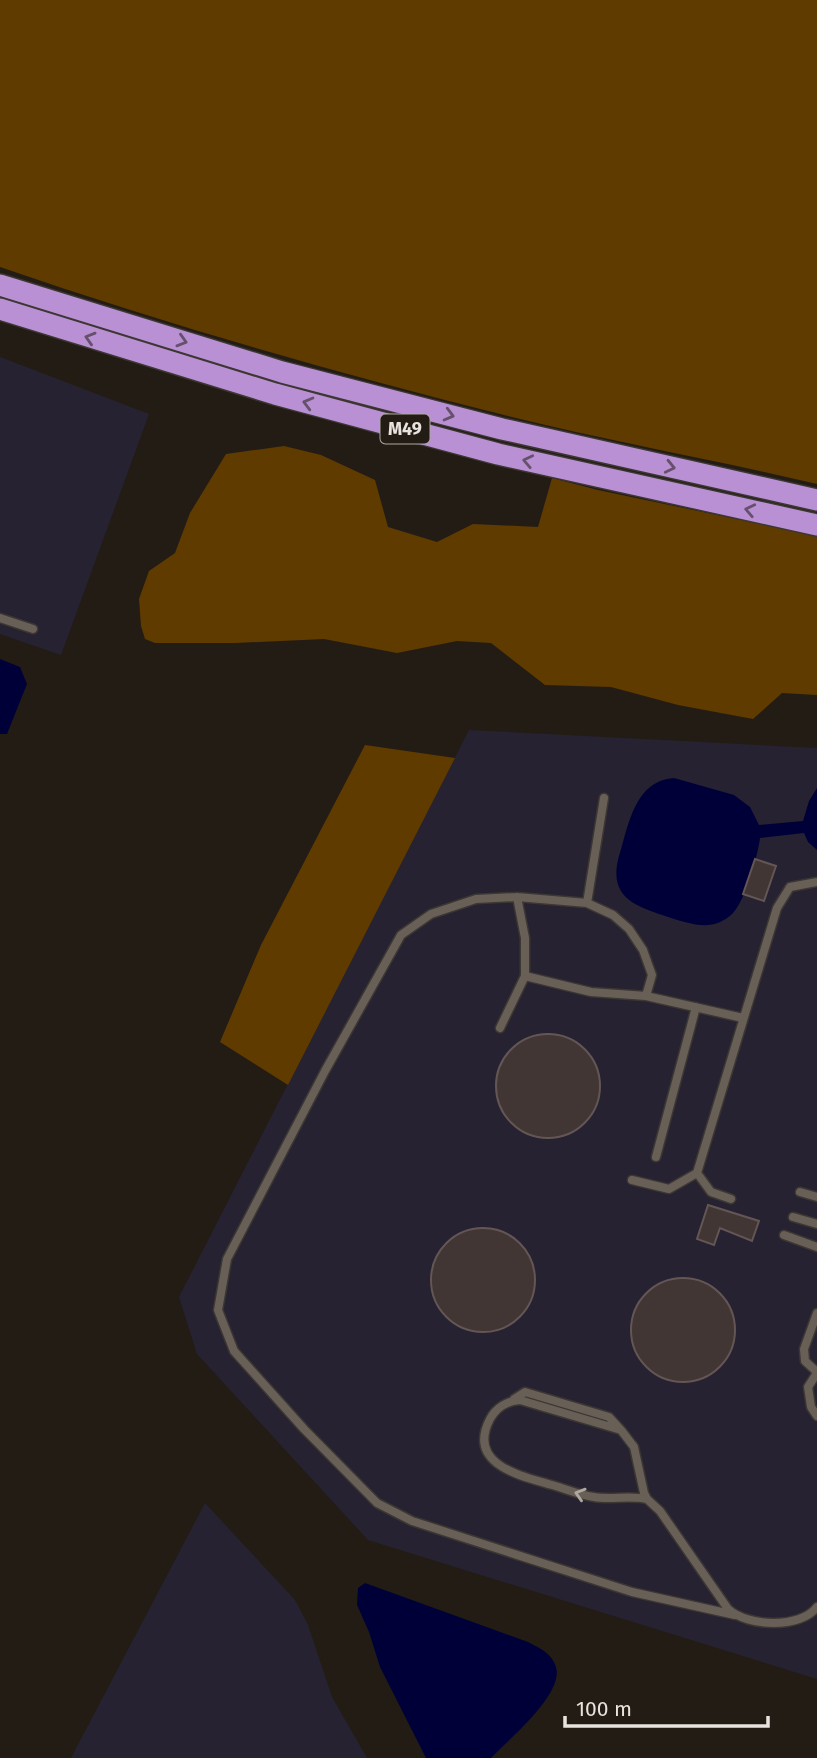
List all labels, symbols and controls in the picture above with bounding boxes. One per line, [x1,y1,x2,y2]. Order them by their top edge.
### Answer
one-way arrow [84,332,96,347]
one-way arrow [176,333,188,348]
one-way arrow [302,397,314,411]
one-way arrow [442,407,454,421]
road number: M49 [380,414,430,444]
one-way arrow [522,455,534,469]
one-way arrow [664,458,676,473]
one-way arrow [744,504,756,518]
one-way arrow [574,1487,586,1502]
scale bar [565,1684,768,1728]
text: 100 m [576,1696,632,1722]

